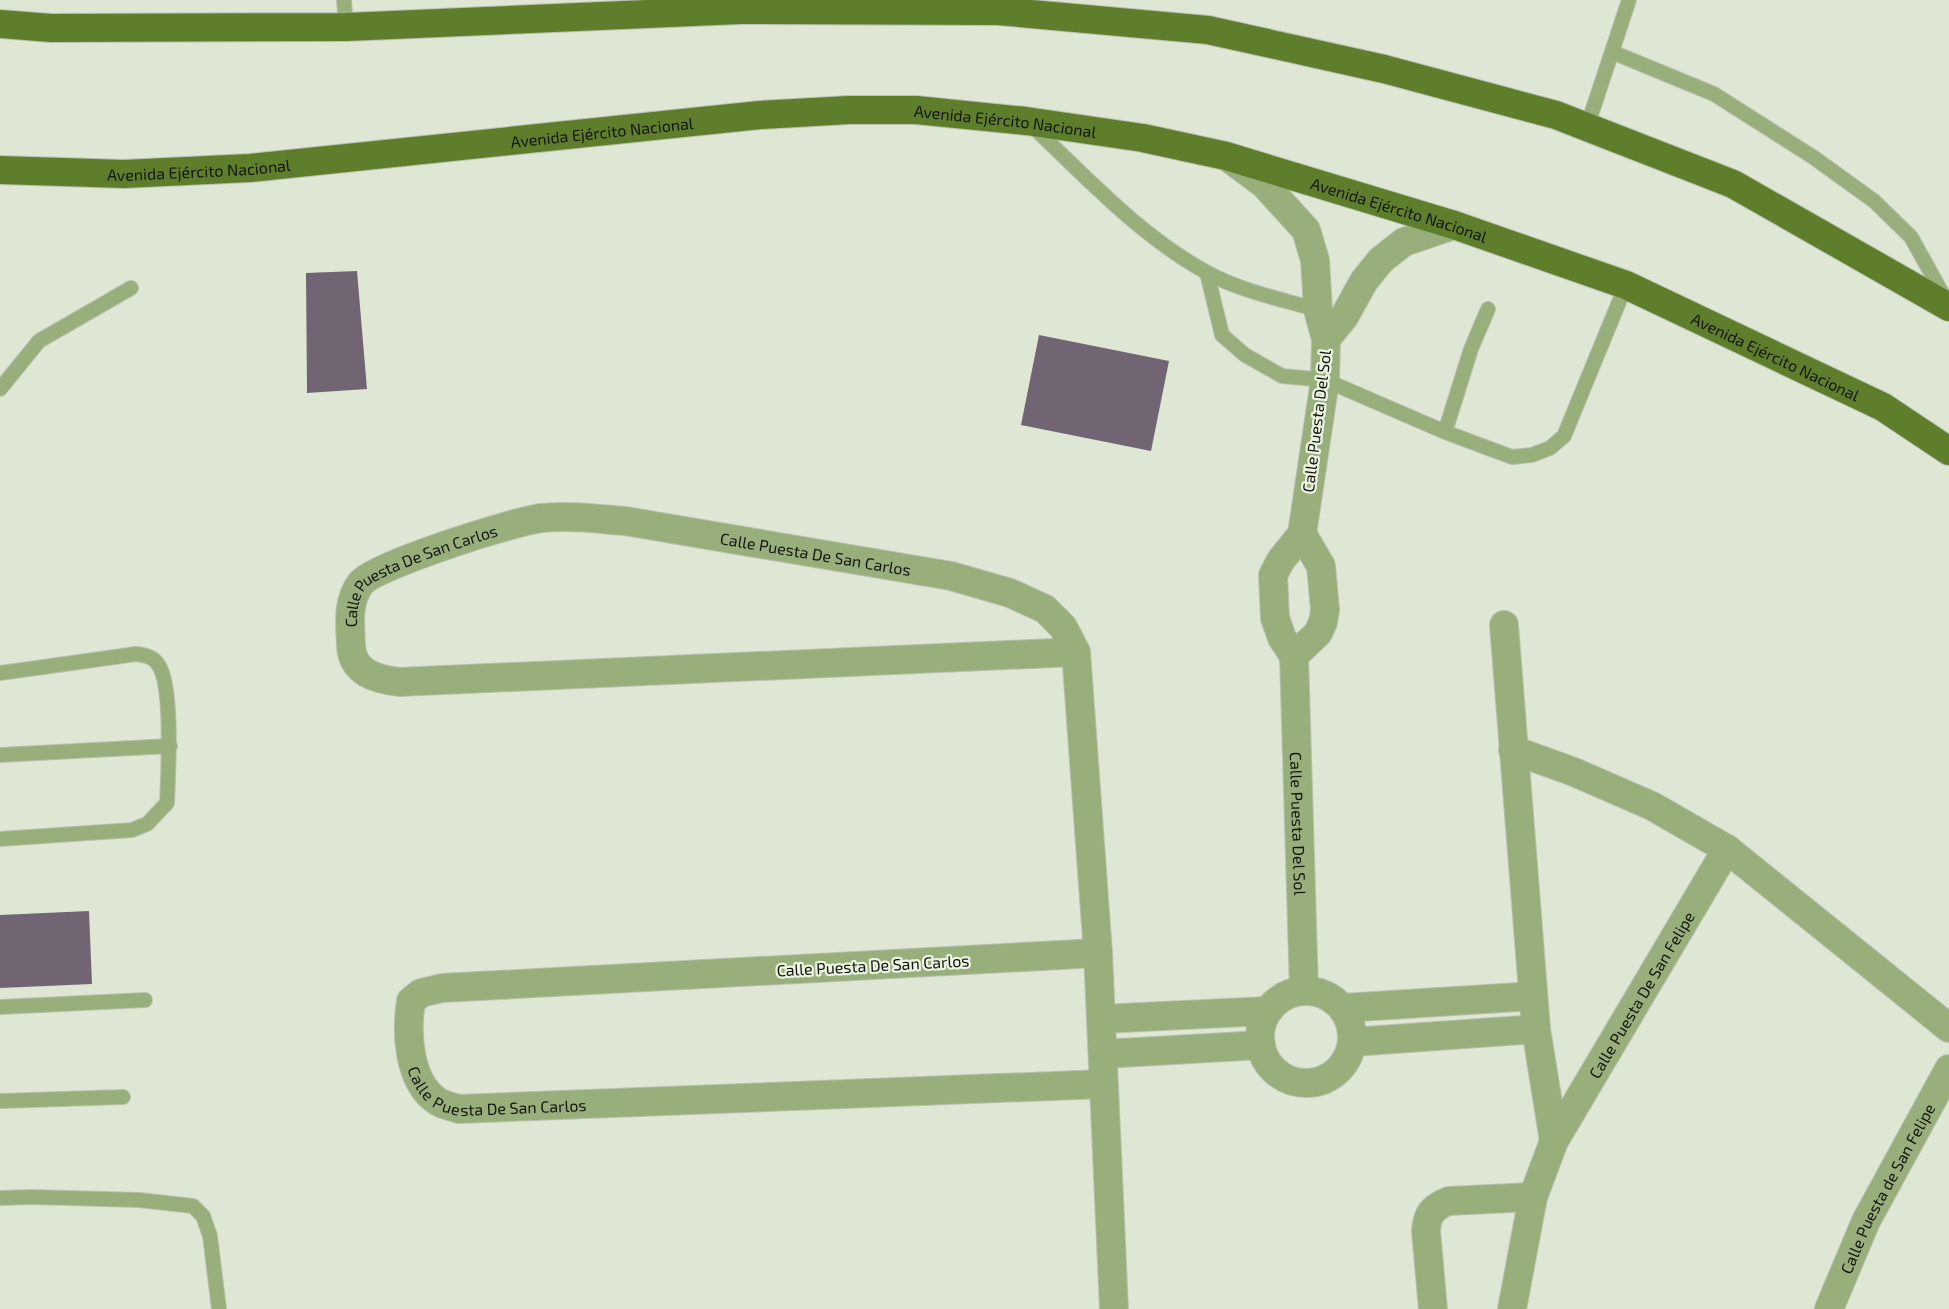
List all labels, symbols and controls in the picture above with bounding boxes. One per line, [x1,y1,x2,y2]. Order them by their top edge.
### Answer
street label: Avenida Ejército Nacional [913,100,1098,141]
street label: Avenida Ejército Nacional [510,112,694,150]
street label: Avenida Ejército Nacional [107,154,292,184]
street label: Avenida Ejército Nacional [1309,173,1490,246]
street label: Avenida Ejército Nacional [1689,308,1863,404]
street label: Calle Puesta Del Sol [1298,349,1334,493]
street label: Calle Puesta De San Carlos [340,520,499,627]
street label: Calle Puesta De San Carlos [719,528,912,579]
street label: Calle Puesta Del Sol [1287,752,1311,896]
street label: Calle Puesta De San Felipe [1584,908,1697,1081]
street label: Calle Puesta De San Carlos [776,950,970,980]
street label: Calle Puesta De San Carlos [405,1063,587,1118]
street label: Calle Puesta de San Felipe [1836,1100,1938,1276]

